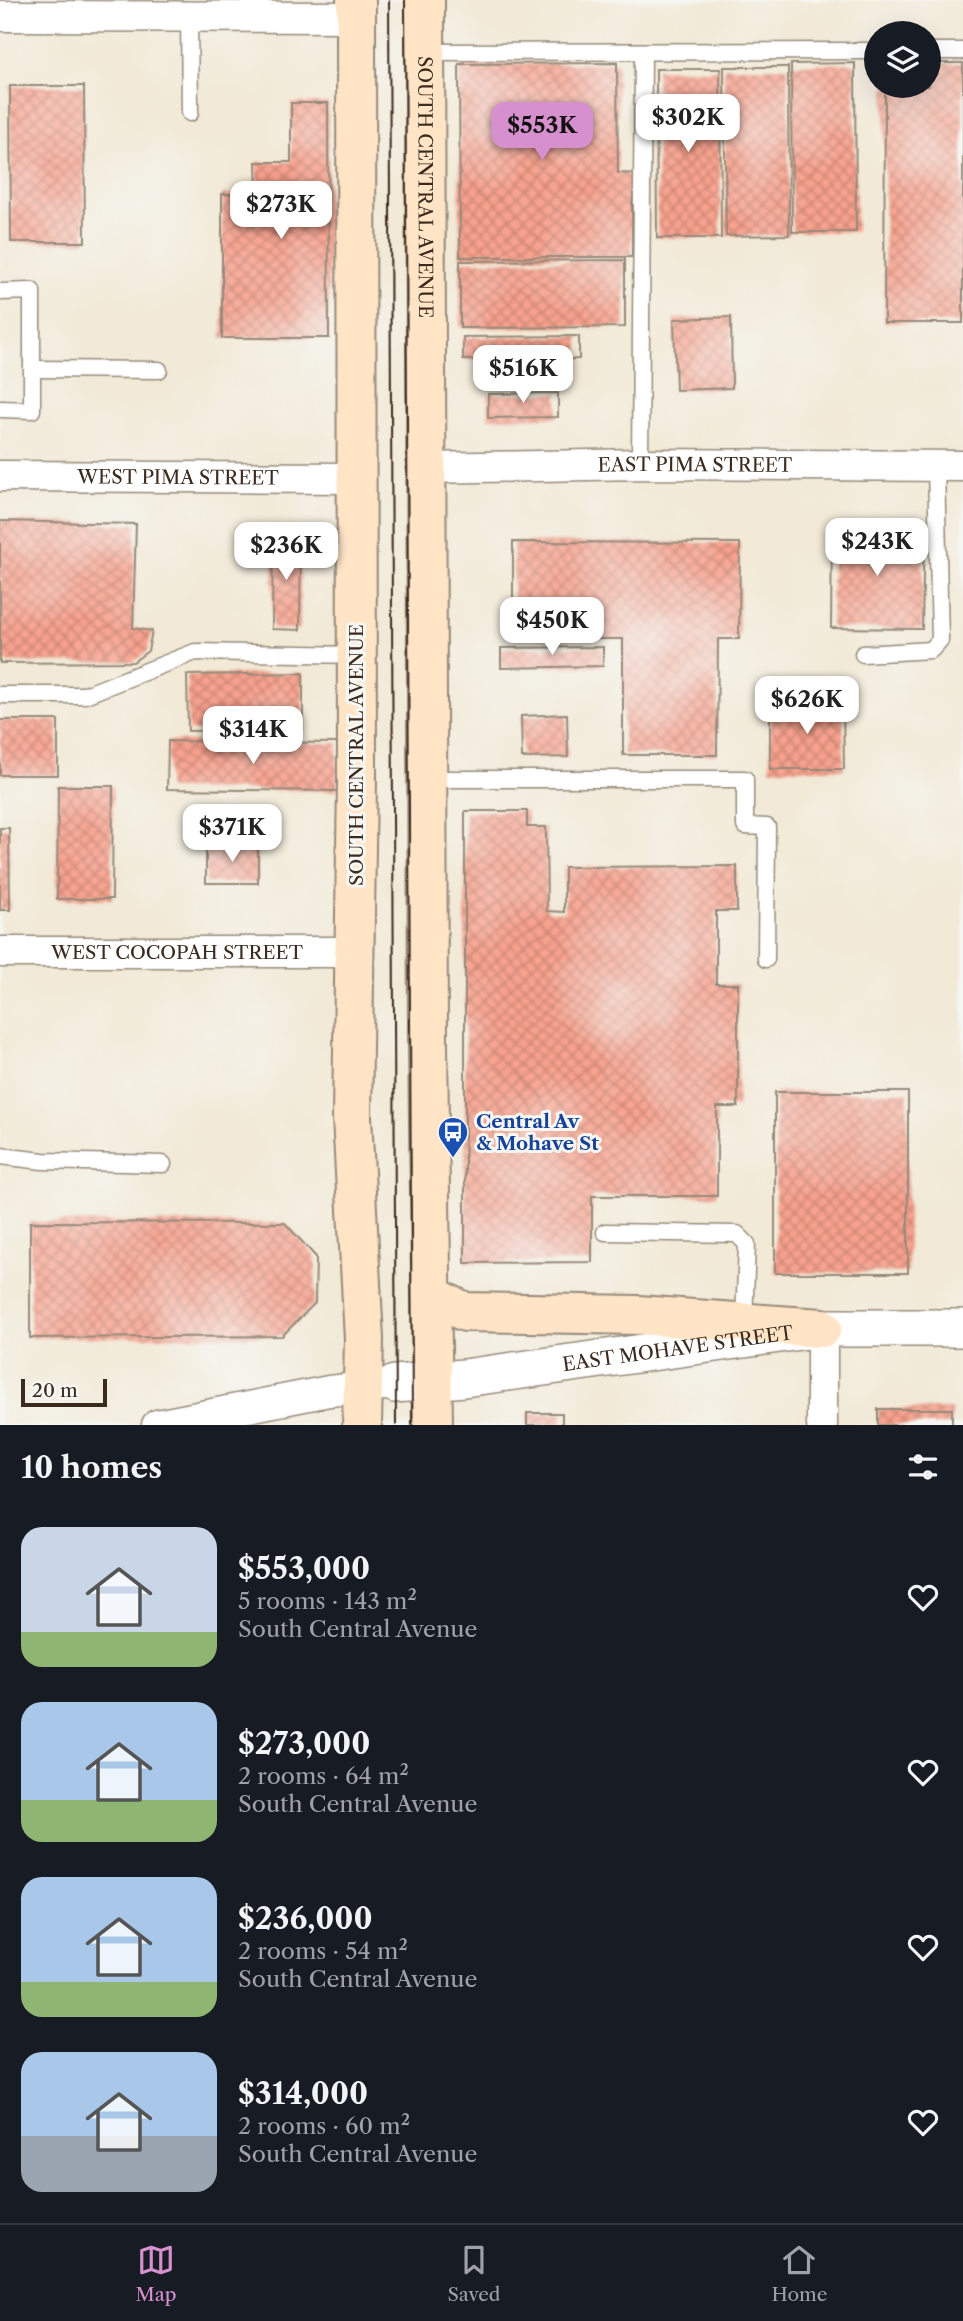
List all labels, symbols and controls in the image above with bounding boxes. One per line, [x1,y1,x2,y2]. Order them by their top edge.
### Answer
map controls [864,21,941,98]
button: layers [864,21,941,98]
street label: SOUTH CENTRAL AVENUE [413,56,437,318]
pin: $302K [639,94,737,154]
pin: $553K [493,102,591,162]
text: $302K [652,103,724,131]
text: $553K [507,111,577,139]
pin: $273K [232,182,330,241]
text: $273K [246,190,316,218]
pin: $516K [474,346,572,405]
text: $516K [489,354,557,382]
street label: EAST PIMA STREET [597,453,793,477]
street label: WEST PIMA STREET [76,465,279,490]
pin: $243K [828,518,926,578]
pin: $236K [237,522,335,582]
text: $243K [841,527,913,555]
text: $236K [250,531,322,559]
pin: $450K [503,598,601,657]
text: $450K [516,606,588,634]
street label: SOUTH CENTRAL AVENUE [345,624,368,886]
pin: $626K [758,676,856,736]
text: $626K [771,685,843,713]
pin: $314K [204,706,302,766]
text: $314K [219,715,287,743]
pin: $371K [183,804,281,864]
text: $371K [199,813,265,841]
street label: WEST COCOPAH STREET [50,941,304,964]
place label: Central Av & Mohave St [476,1110,599,1155]
bus stop icon: Central Av & Mohave St [436,1115,470,1159]
street label: EAST MOHAVE STREET [561,1321,795,1376]
scale bar [21,1376,107,1408]
text: 20 m [32,1379,78,1402]
icon: filters [904,1448,942,1486]
text: 10 homes [21,1449,162,1486]
text: $553,000 [238,1550,370,1587]
icon: home [77,1555,161,1639]
icon: heart [904,1578,942,1616]
text: 5 rooms · 143 m² [238,1587,417,1615]
text: South Central Avenue [238,1615,477,1643]
text: $273,000 [238,1725,370,1762]
icon: home [77,1730,161,1814]
icon: heart [904,1753,942,1791]
text: 2 rooms · 64 m² [238,1762,409,1790]
text: South Central Avenue [238,1790,477,1818]
text: $236,000 [238,1900,373,1937]
icon: home [77,1905,161,1989]
icon: heart [904,1928,942,1966]
text: 2 rooms · 54 m² [238,1937,408,1965]
text: South Central Avenue [238,1965,477,1993]
text: $314,000 [238,2075,368,2112]
icon: home [77,2080,161,2164]
icon: heart [904,2103,942,2141]
text: 2 rooms · 60 m² [238,2112,410,2140]
text: South Central Avenue [238,2140,477,2168]
tab: Map [136,2241,176,2306]
tab: Saved [448,2241,500,2306]
tab: Home [772,2241,827,2306]

